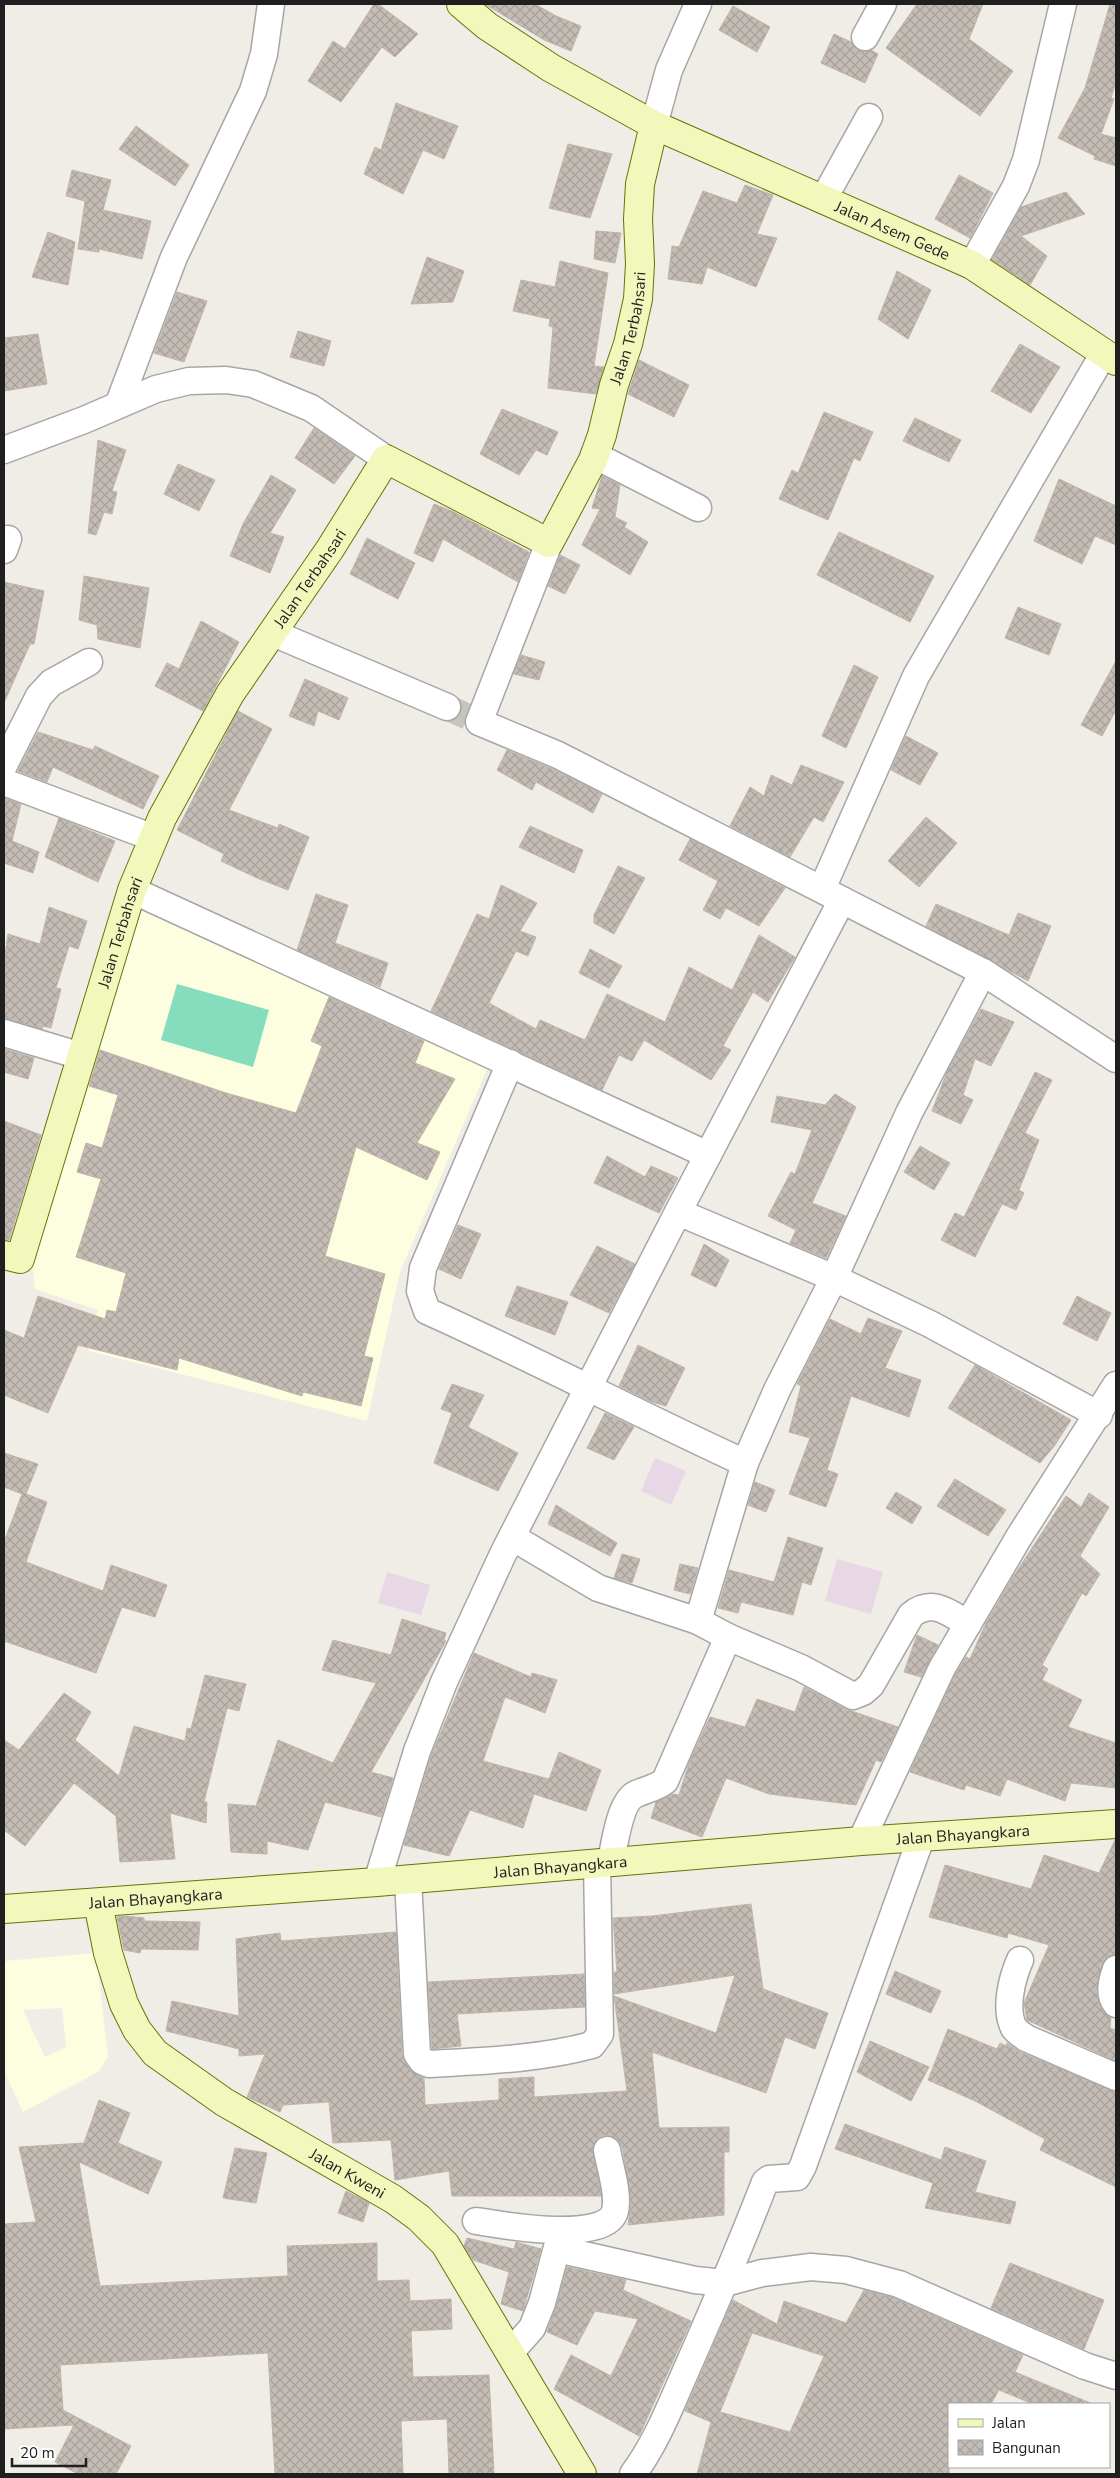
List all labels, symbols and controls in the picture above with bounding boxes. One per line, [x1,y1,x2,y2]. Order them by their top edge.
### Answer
street label: Jalan Asem Gede [830,196,953,266]
street label: Jalan Terbahsari [605,271,652,389]
street label: Jalan Terbahsari [268,525,352,633]
street label: Jalan Terbahsari [93,874,148,992]
street label: Jalan Bhayangkara [895,1820,1031,1851]
street label: Jalan Bhayangkara [492,1851,628,1884]
street label: Jalan Bhayangkara [87,1883,223,1915]
street label: Jalan Kweni [304,2143,389,2204]
legend [948,2403,1110,2468]
text: Jalan [991,2413,1026,2433]
scale bar [12,2436,86,2468]
text: Bangunan [992,2438,1061,2458]
text: 20 m [20,2443,55,2463]

